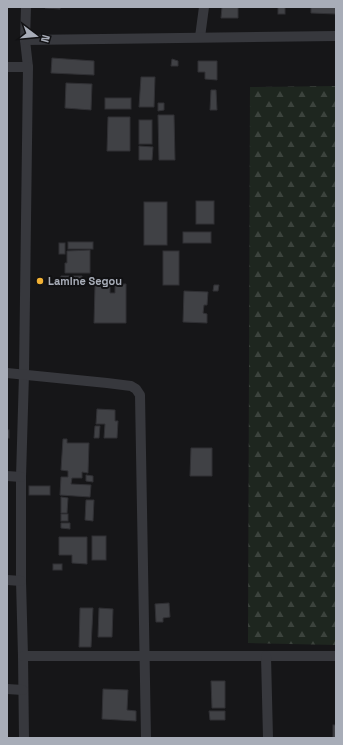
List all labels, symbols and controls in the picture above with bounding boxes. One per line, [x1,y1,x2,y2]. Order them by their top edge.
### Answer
north arrow [16,16,56,56]
text: N [38,33,53,44]
place label: Lamine Segou [48,274,122,288]
marker: Lamine Segou [35,276,45,286]

